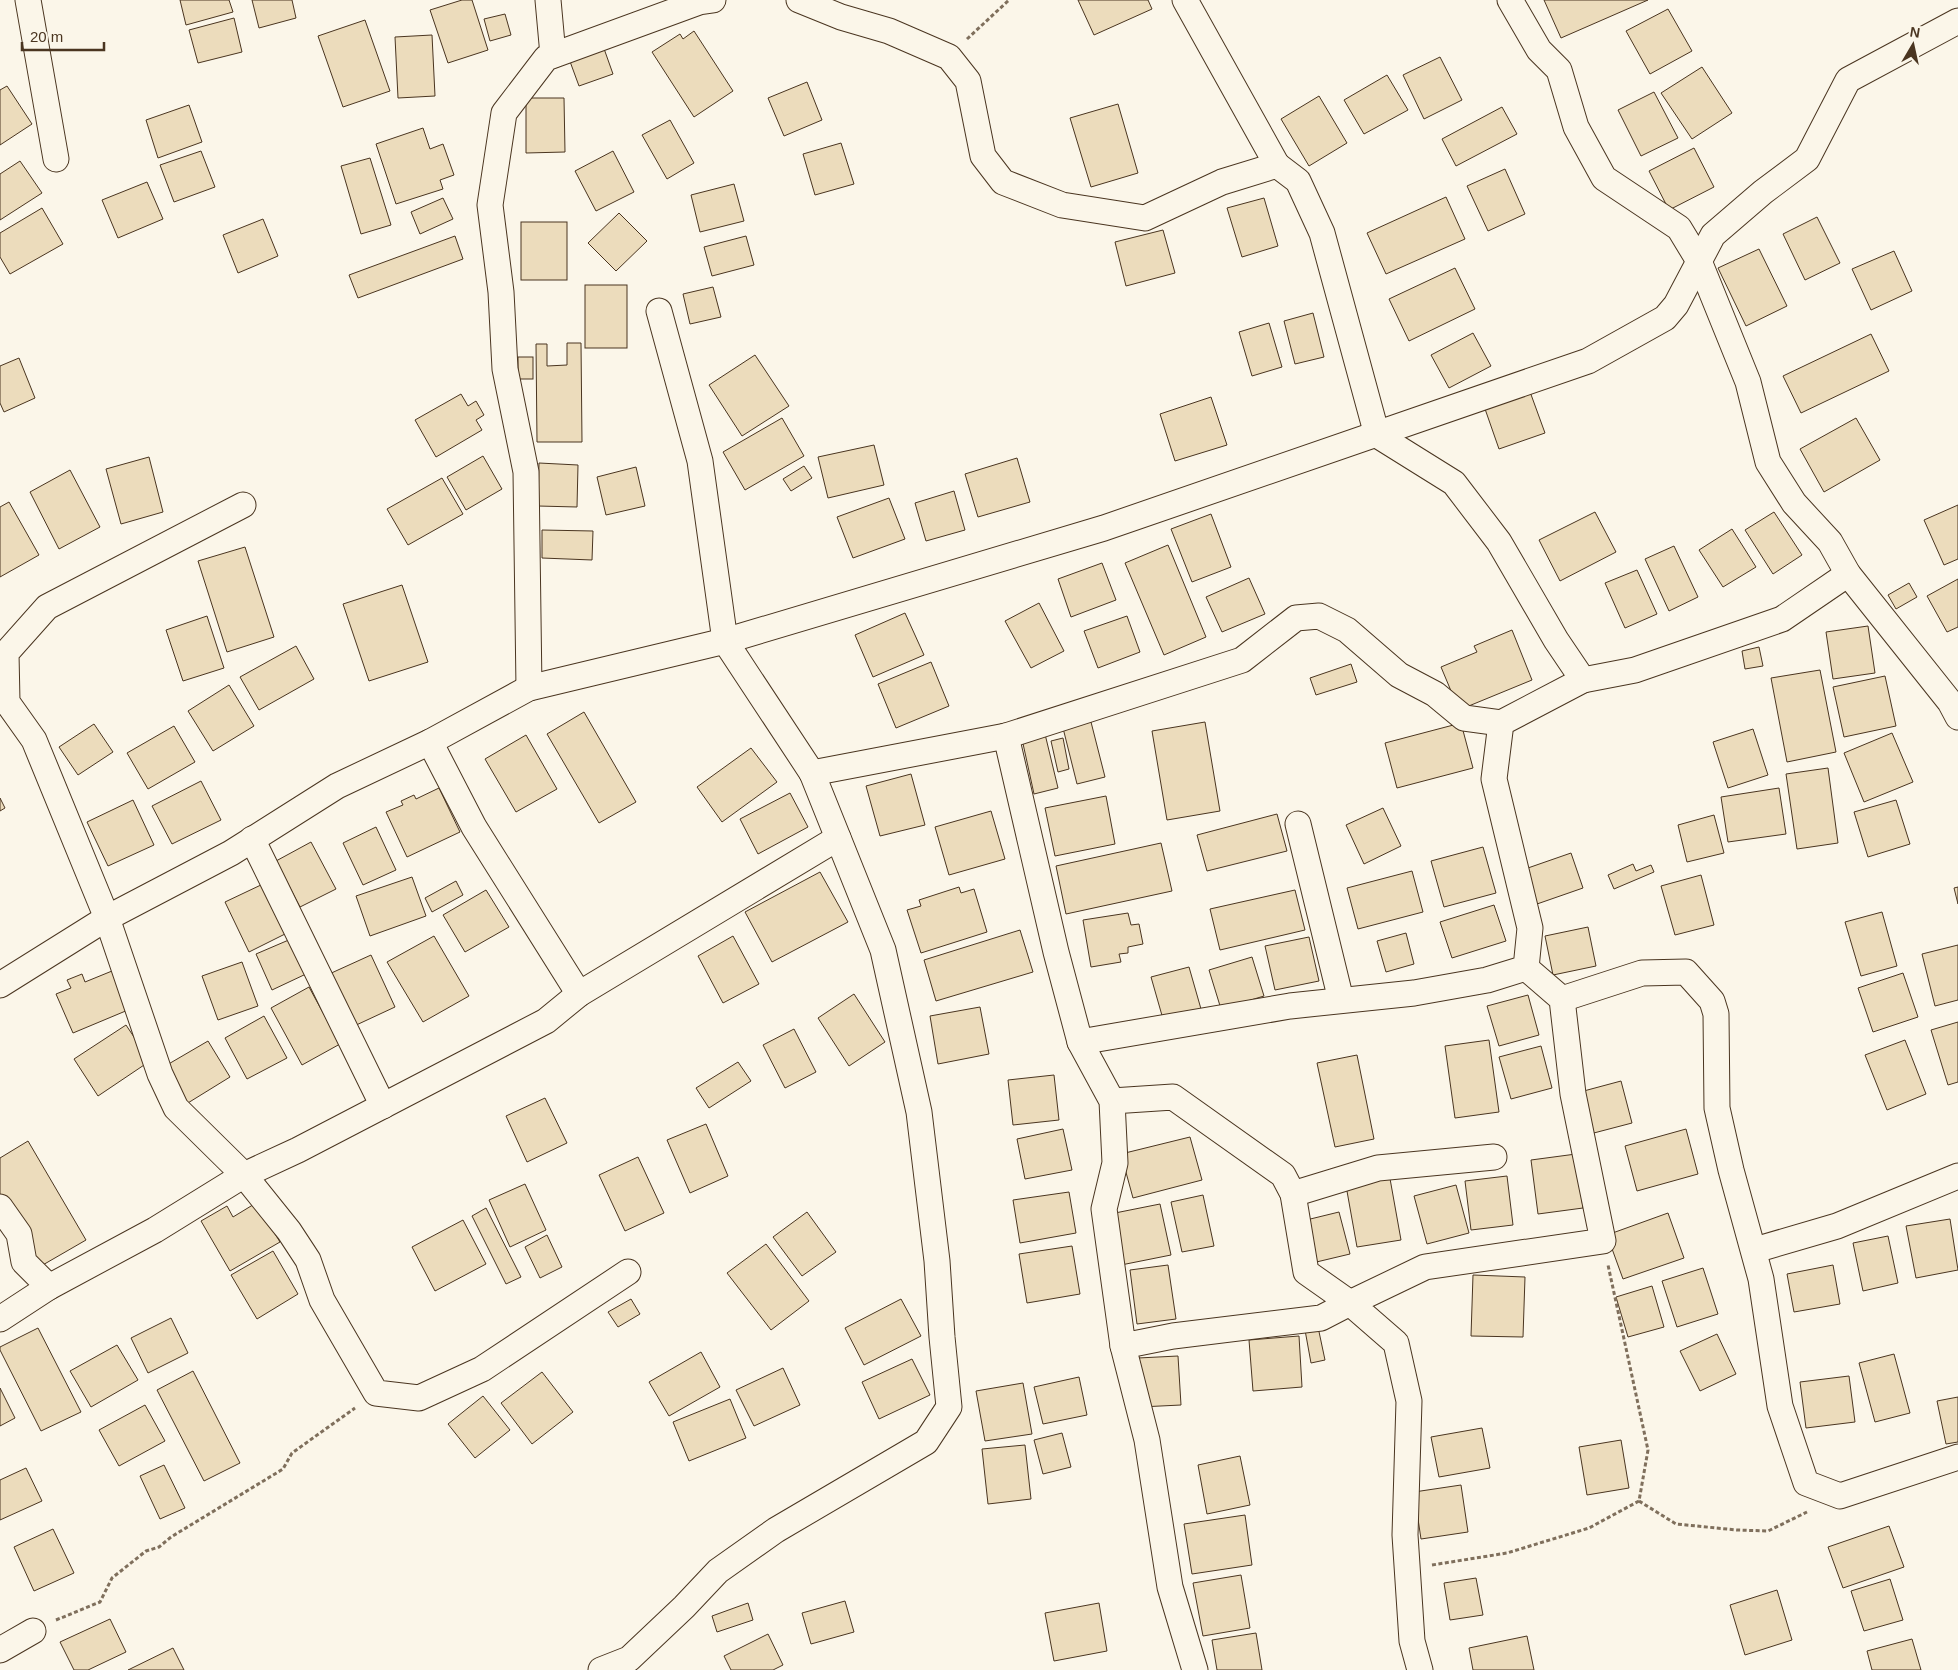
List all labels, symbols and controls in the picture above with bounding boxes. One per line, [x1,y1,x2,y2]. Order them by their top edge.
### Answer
scale bar [22,20,105,52]
north arrow [1888,20,1938,70]
text: N [1909,23,1921,41]
text: 20 m [30,28,63,45]

